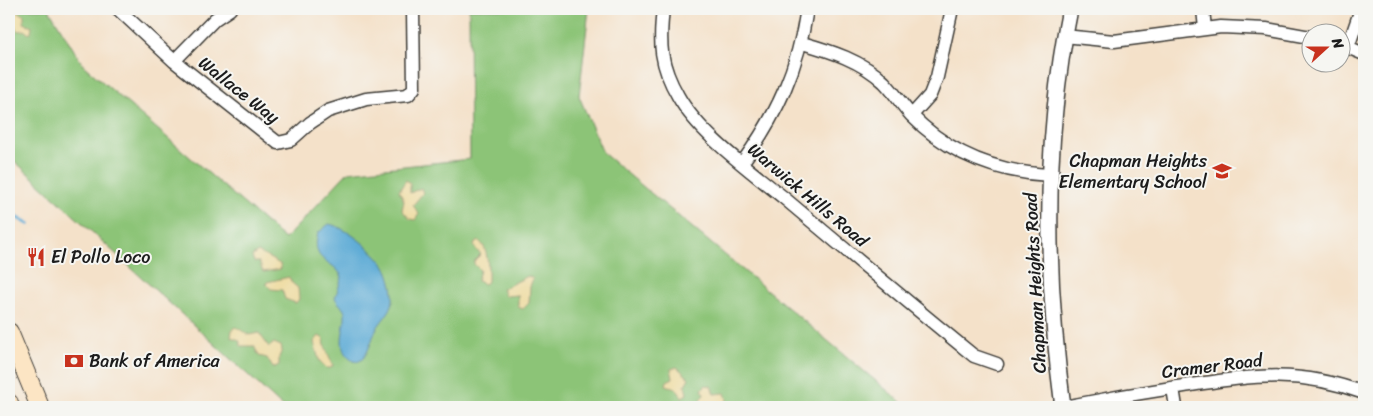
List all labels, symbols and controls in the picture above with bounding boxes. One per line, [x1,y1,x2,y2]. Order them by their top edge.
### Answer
north arrow [1300,22,1350,72]
text: N [1324,34,1351,53]
street label: Wallace Way [191,48,288,133]
street label: Warwick Hills Road [740,134,877,257]
place label: Chapman Heights Elementary School [1058,145,1208,198]
school or university icon: Chapman Heights Elementary School [1211,160,1233,182]
street label: Chapman Heights Road [1014,190,1056,374]
place label: El Pollo Loco [51,241,150,273]
restaurant icon: El Pollo Loco [25,246,47,268]
street label: Cramer Road [1160,344,1266,388]
place label: Bank of America [89,345,221,377]
bank icon: Bank of America [63,350,85,372]

